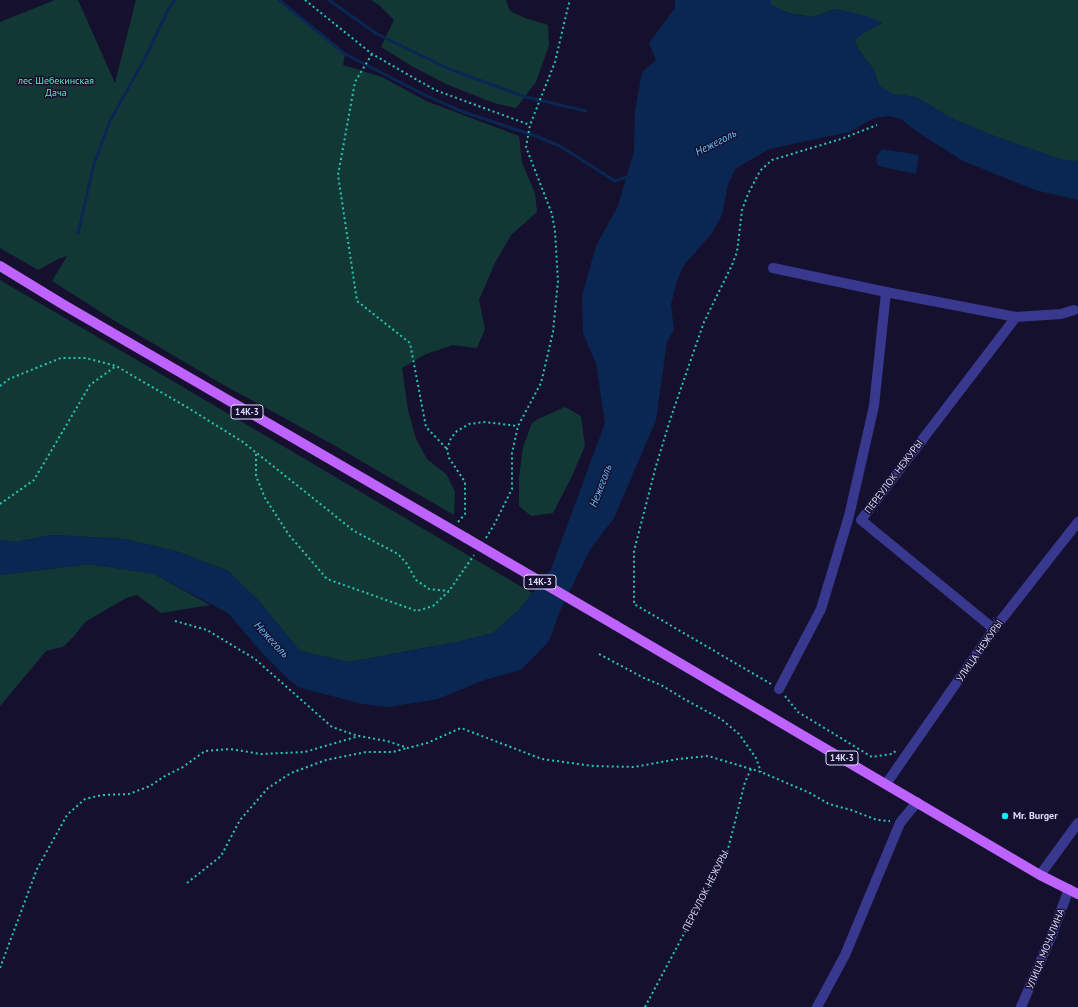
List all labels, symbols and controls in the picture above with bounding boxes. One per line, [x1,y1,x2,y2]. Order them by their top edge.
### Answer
park label: лес Шебекинская Дача [18,75,94,98]
water label: Нежеголь [693,127,739,159]
road number: 14К-3 [231,405,263,419]
street label: ПЕРЕУЛОК НЕЖУРЫ [862,438,926,516]
water label: Нежеголь [587,463,615,509]
road number: 14К-3 [524,575,556,589]
street label: УЛИЦА НЕЖУРЫ [954,618,1006,684]
water label: Нежеголь [251,619,291,661]
road number: 14К-3 [826,751,858,765]
place label: Mr. Burger [1013,810,1058,822]
marker: Mr. Burger [1000,811,1010,821]
street label: ПЕРЕУЛОК НЕЖУРЫ [680,849,732,933]
street label: УЛИЦА МОЧАЛИНА [1024,907,1068,991]

